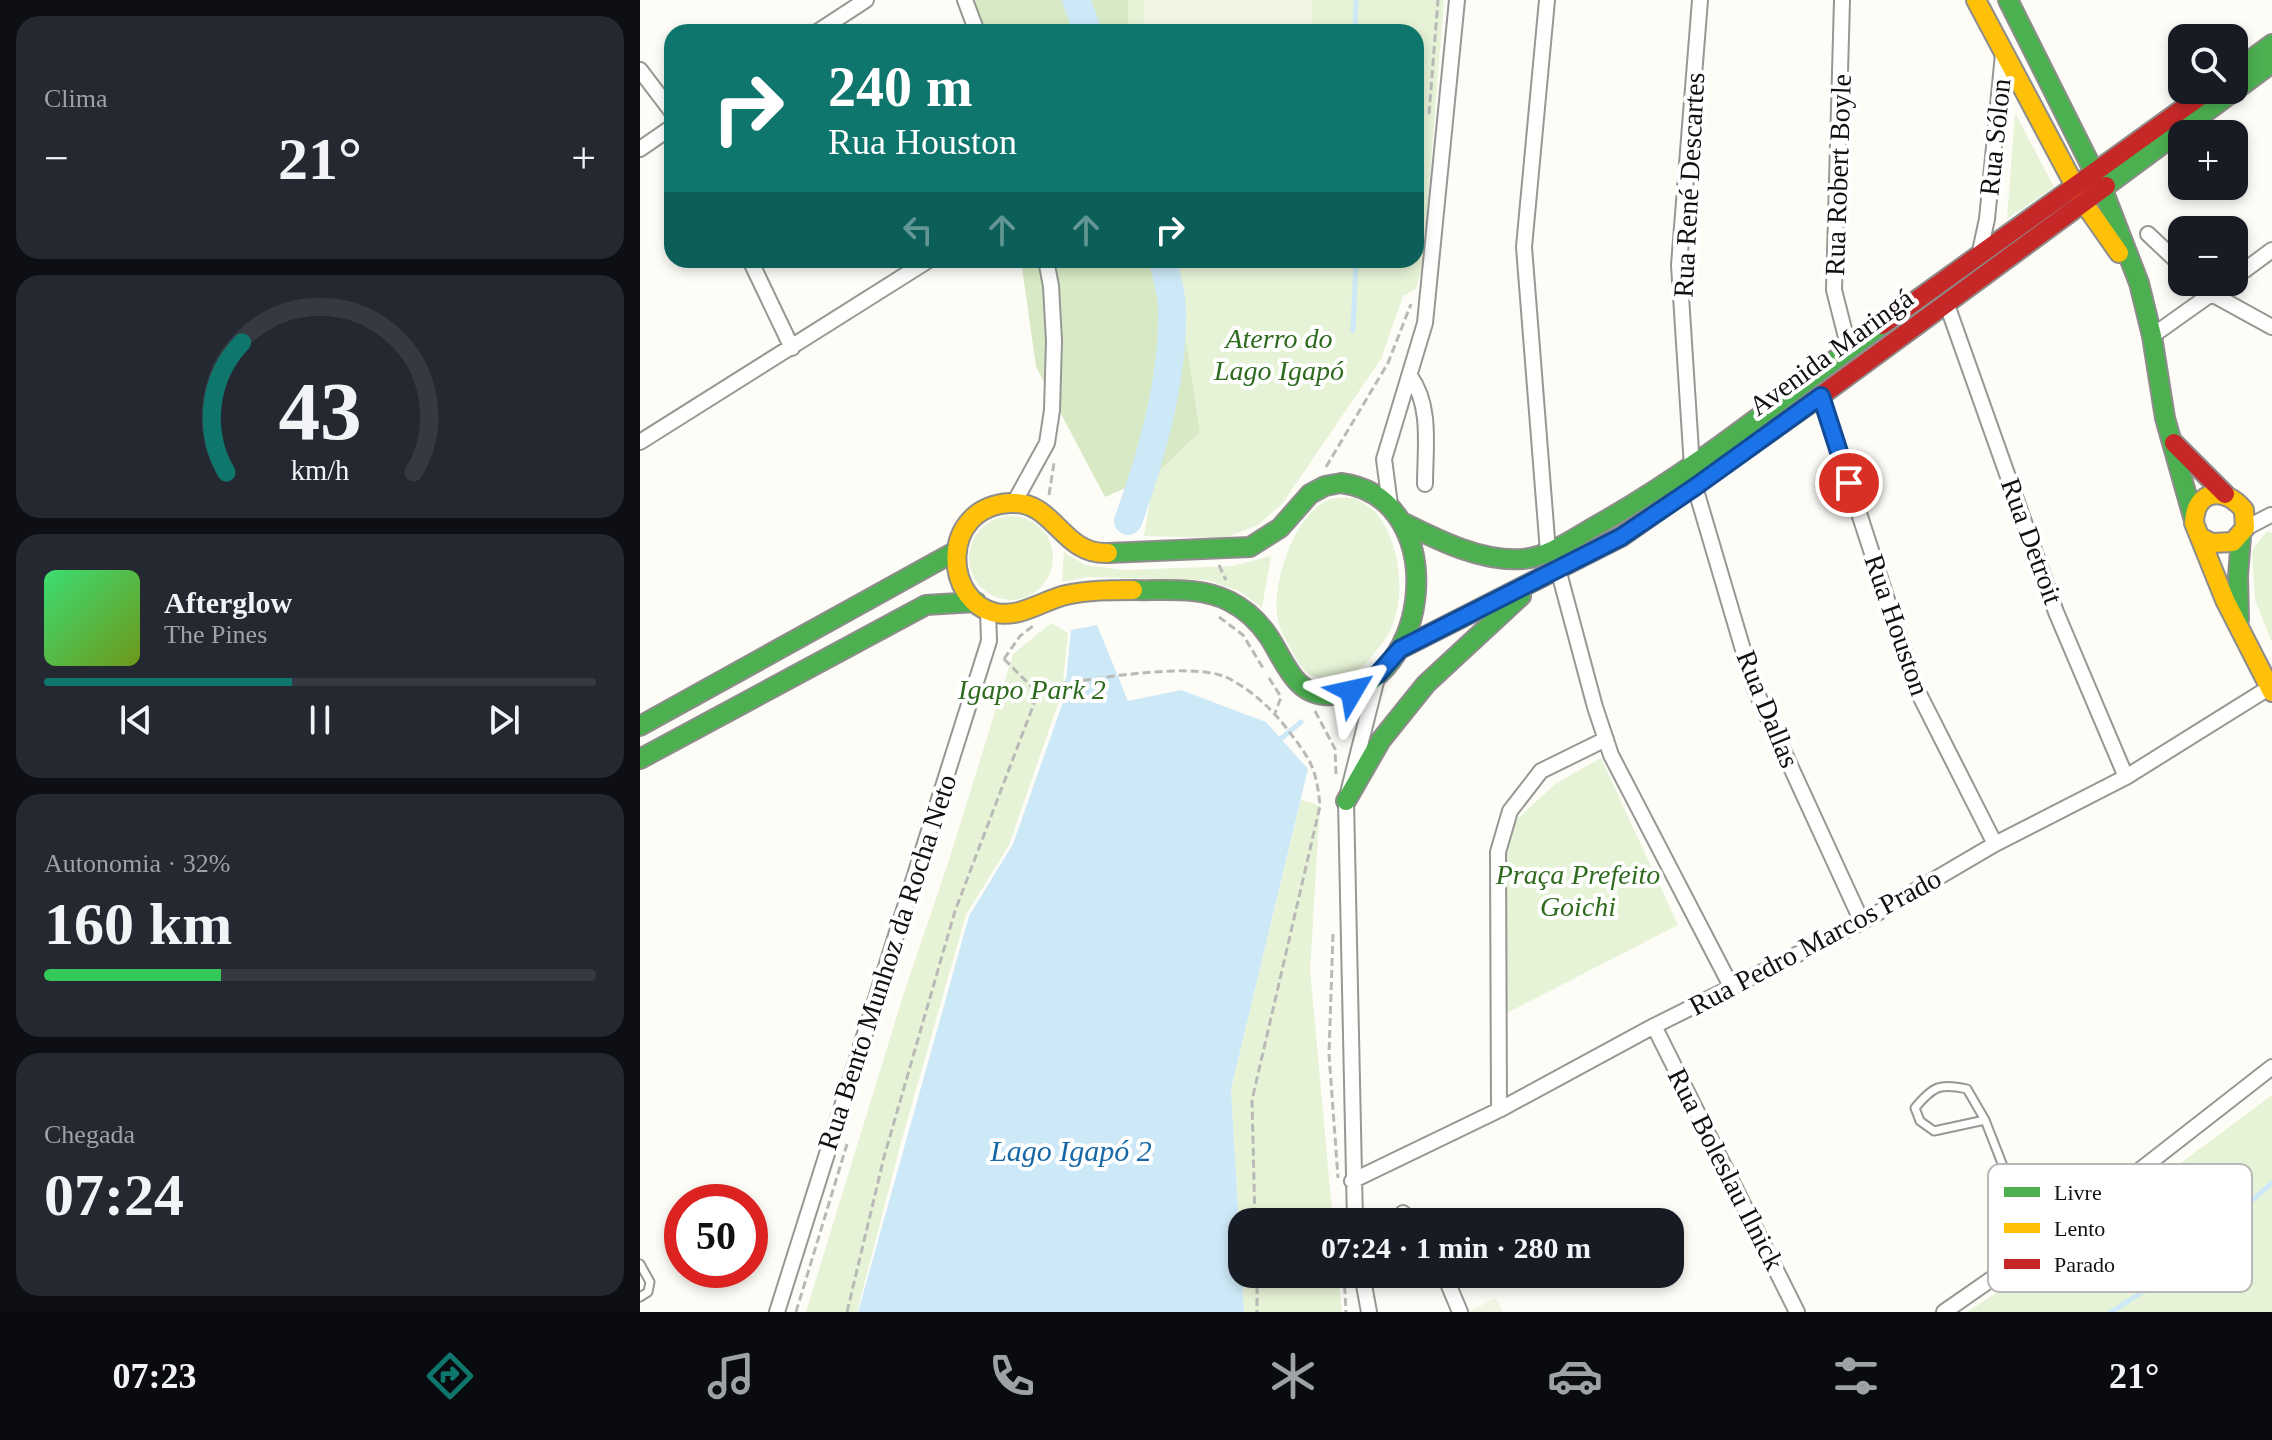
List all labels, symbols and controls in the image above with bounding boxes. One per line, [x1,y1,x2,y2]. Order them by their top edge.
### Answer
map controls [2168,24,2248,296]
button: search [2168,24,2248,104]
icon: right [696,56,800,160]
text: 240 m [828,56,973,118]
street label: Rua René Descartes [1668,72,1710,298]
street label: Rua Robert Boyle [1819,73,1857,277]
street label: Rua Sólon [1973,77,2017,197]
text: Clima [44,84,108,113]
button: + [2168,120,2248,200]
text: Rua Houston [828,122,1017,162]
text: 21° [278,126,362,192]
text: − [44,134,69,183]
text: + [571,134,596,183]
icon: left [896,208,940,252]
icon: ahead [980,208,1024,252]
icon: ahead [1064,208,1108,252]
icon: right [1148,208,1192,252]
button: − [2168,216,2248,296]
street label: Avenida Maringá [1743,282,1919,422]
park label: Aterro do Lago Igapó [1213,323,1344,386]
text: 43 [278,364,362,456]
pin [1815,449,1883,517]
text: km/h [291,455,349,486]
icon: arrive [1827,461,1871,505]
street label: Rua Detroit [1995,474,2069,608]
street label: Rua Houston [1858,550,1936,700]
text: Afterglow [164,586,292,619]
text: The Pines [164,620,267,649]
street label: Rua Dallas [1730,646,1806,772]
position arrow [1310,649,1394,733]
park label: Igapo Park 2 [957,674,1106,705]
icon: previous [114,698,158,742]
icon: pause [298,698,342,742]
icon: next [482,698,526,742]
street label: Rua Bento Munhoz da Rocha Neto [812,770,962,1154]
text: Autonomia · 32% [44,849,230,878]
park label: Praça Prefeito Goichi [1495,859,1660,922]
street label: Rua Pedro Marcos Prado [1684,862,1946,1022]
text: 160 km [44,891,232,957]
street label: Rua Boleslau Ilnick [1662,1063,1790,1275]
text: Chegada [44,1120,135,1149]
water label: Lago Igapó 2 [989,1134,1152,1167]
text: 07:24 [44,1162,184,1228]
legend [1988,1164,2252,1292]
text: Livre [2054,1180,2102,1205]
speed limit sign: 50 [664,1184,768,1288]
text: Lento [2054,1216,2105,1241]
text: 07:24 · 1 min · 280 m [1321,1231,1591,1264]
text: Parado [2054,1252,2115,1277]
icon: directions [422,1348,478,1404]
icon: music [703,1348,759,1404]
icon: phone [984,1348,1040,1404]
icon: climate [1265,1348,1321,1404]
icon: car [1547,1348,1603,1404]
icon: filters [1828,1348,1884,1404]
text: 07:23 [113,1356,197,1396]
text: 21° [2109,1356,2159,1396]

